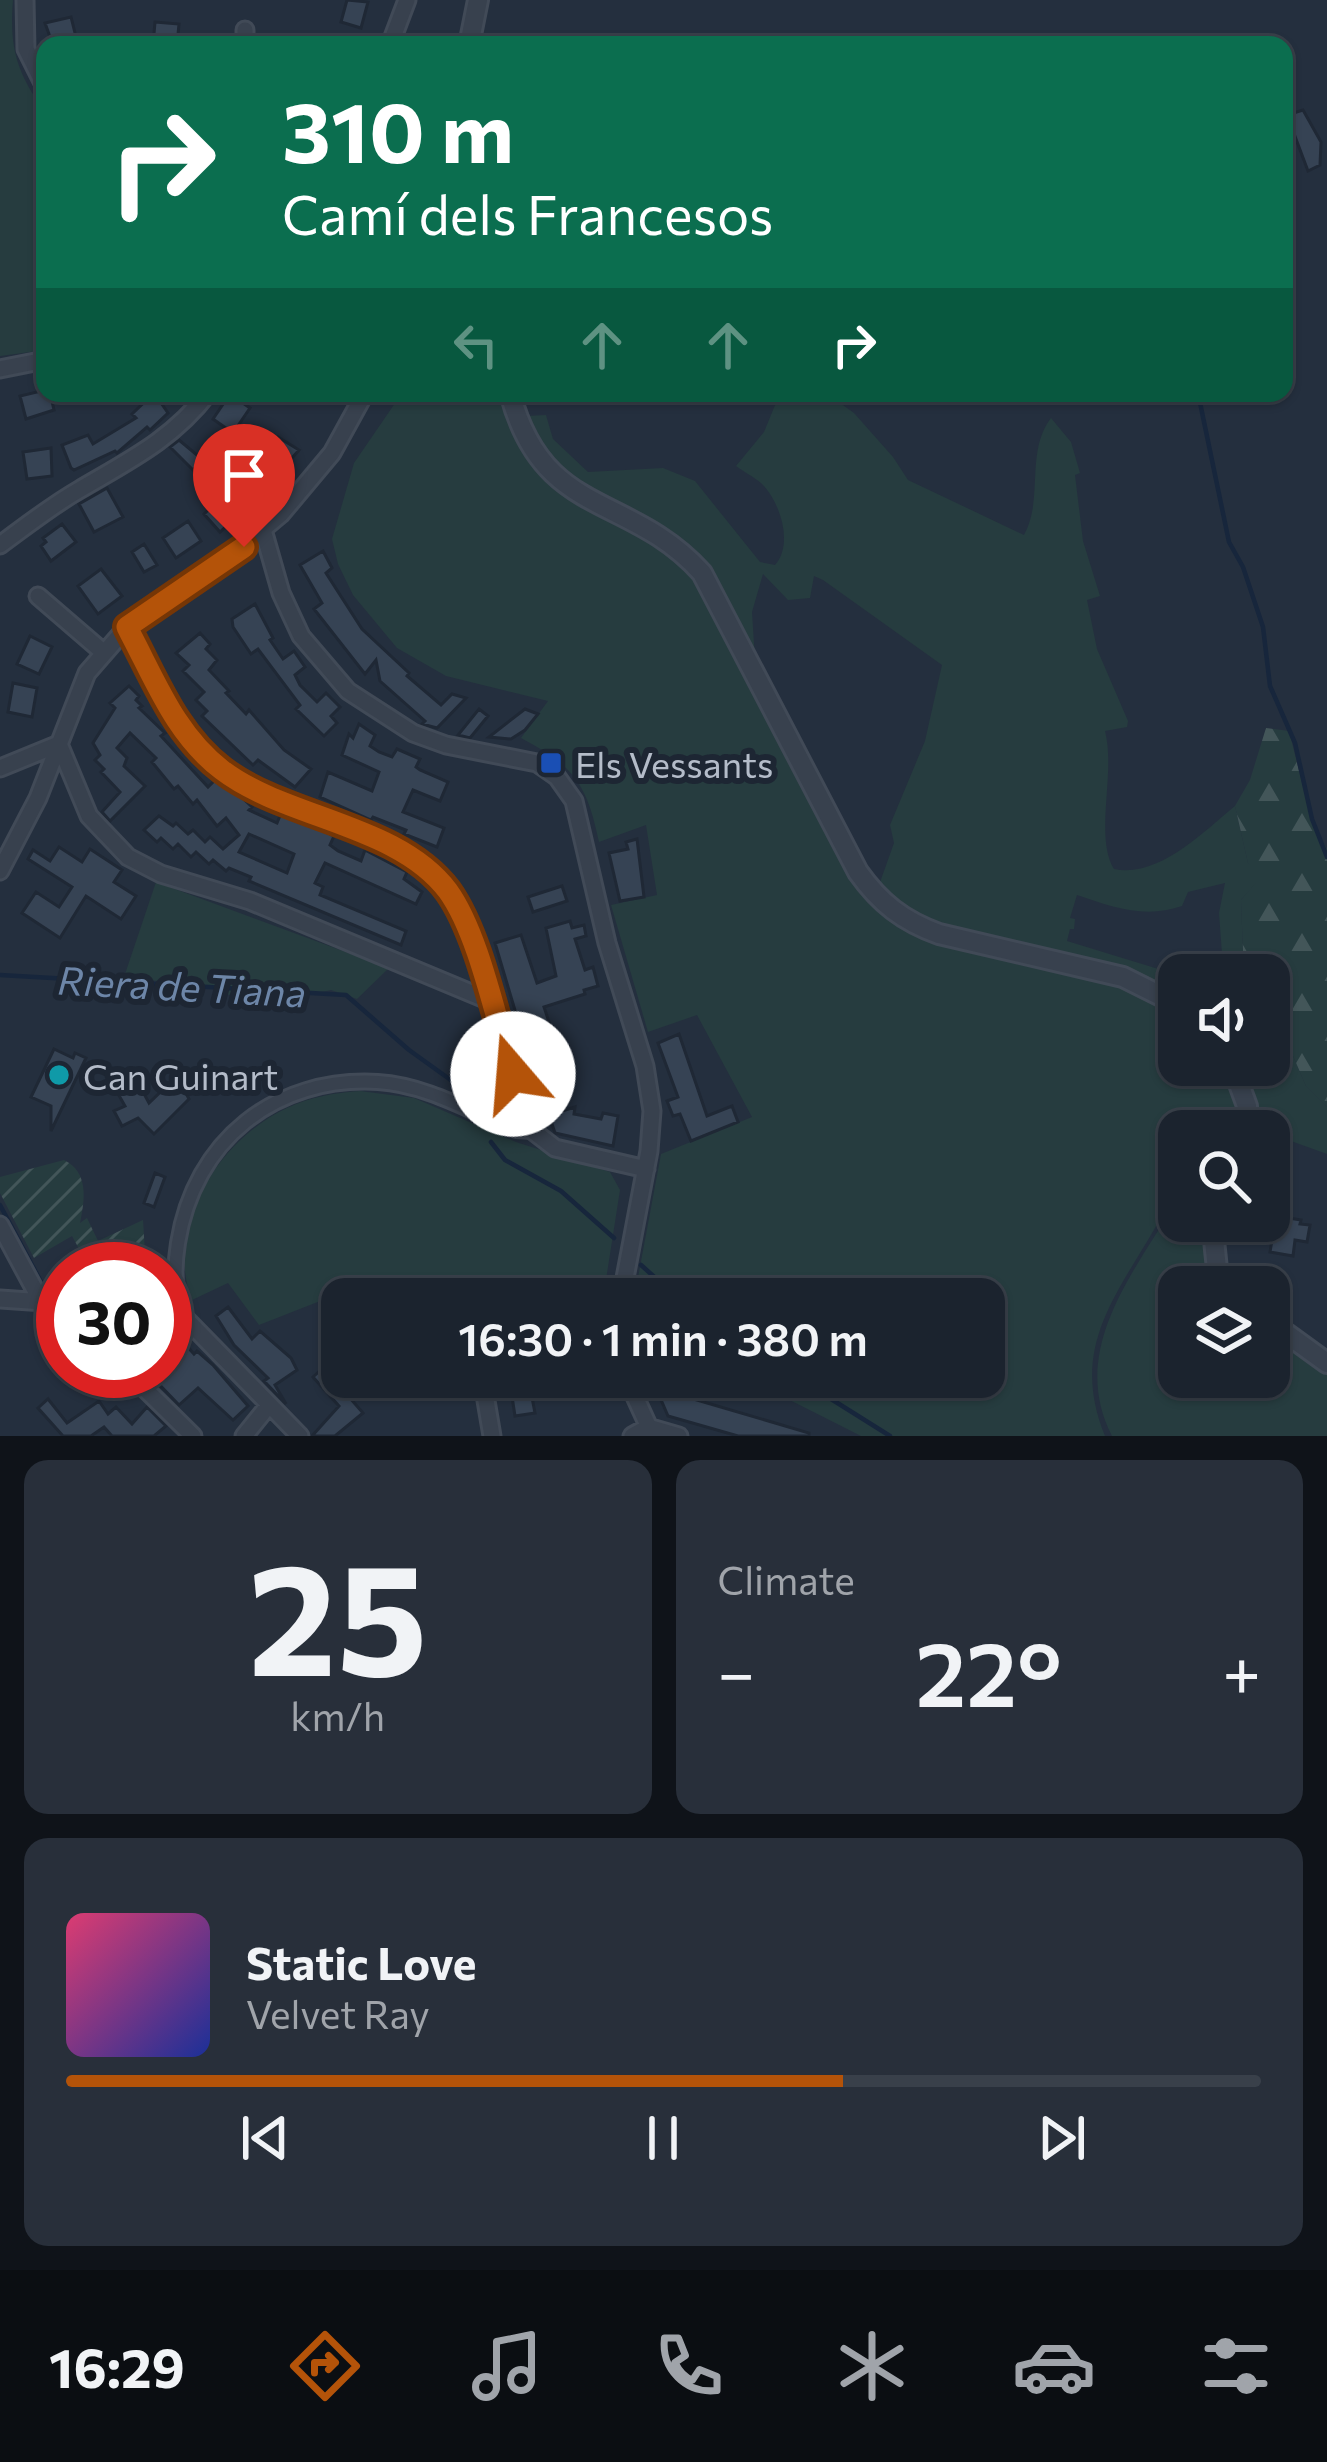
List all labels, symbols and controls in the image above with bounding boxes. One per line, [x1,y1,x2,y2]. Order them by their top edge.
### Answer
text: 310 m [282,78,514,180]
icon: right [84,84,240,240]
text: Camí dels Francesos [282,180,773,246]
icon: left [443,312,509,378]
icon: ahead [569,312,635,378]
icon: ahead [695,312,761,378]
icon: right [821,312,887,378]
pin [193,424,295,547]
icon: arrive [211,442,277,508]
place label: Els Vessants [575,741,773,785]
marker: Els Vessants [538,750,564,776]
map controls [1158,954,1290,1398]
button: sound [1158,954,1290,1086]
water label: Riera de Tiana [57,955,307,1015]
position arrow [450,1011,576,1137]
place label: Can Guinart [83,1053,278,1097]
marker: Can Guinart [46,1062,72,1088]
button: search [1158,1110,1290,1242]
speed limit sign: 30 [36,1242,192,1398]
button: layers [1158,1266,1290,1398]
text: 16:30 · 1 min · 380 m [458,1310,868,1365]
text: 25 [248,1517,428,1708]
text: Climate [718,1555,855,1603]
text: 22° [915,1615,1062,1726]
text: − [718,1630,755,1711]
text: + [1222,1630,1261,1711]
text: km/h [290,1691,385,1739]
text: Static Love [246,1934,476,1989]
text: Velvet Ray [246,1989,430,2037]
icon: previous [232,2105,298,2171]
icon: pause [630,2105,696,2171]
icon: next [1029,2105,1095,2171]
icon: directions [283,2324,367,2408]
icon: music [465,2324,549,2408]
icon: phone [647,2324,731,2408]
icon: climate [830,2324,914,2408]
icon: car [1012,2324,1096,2408]
icon: filters [1194,2324,1278,2408]
text: 16:29 [49,2333,185,2399]

